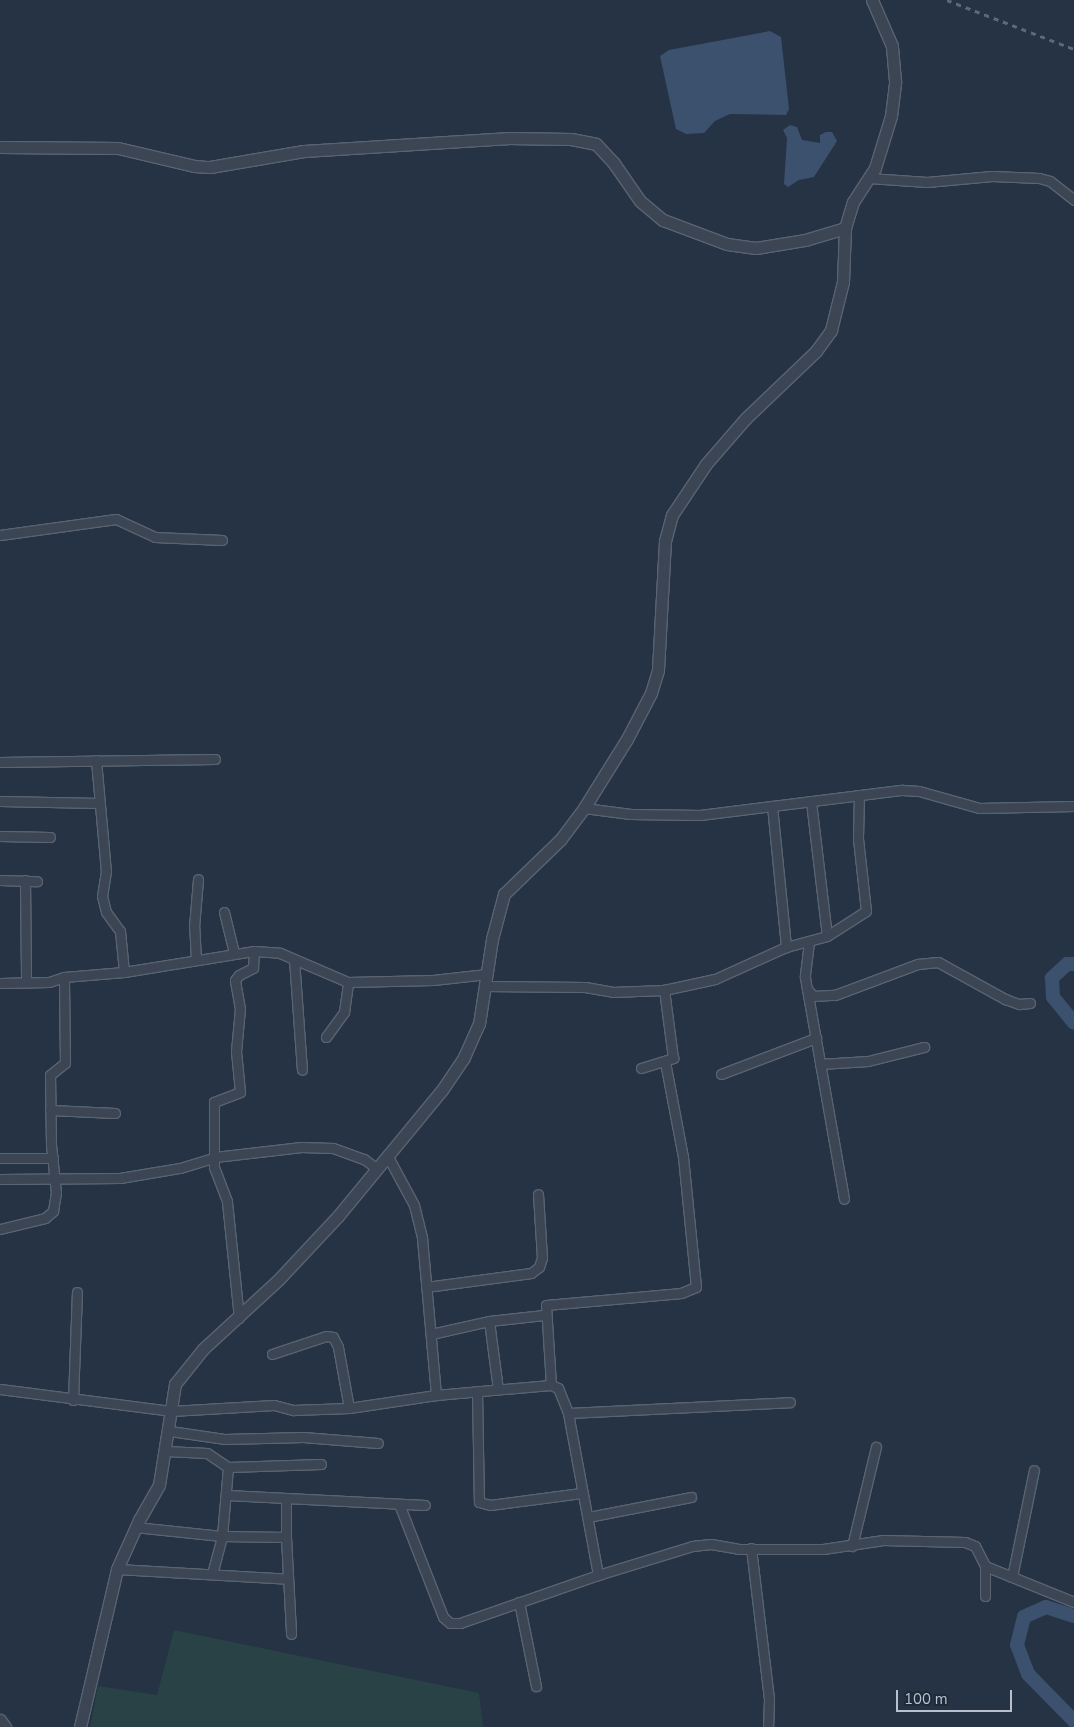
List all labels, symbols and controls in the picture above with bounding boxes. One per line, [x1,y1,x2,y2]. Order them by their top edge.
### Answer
scale bar [899,1680,1015,1712]
text: 100 m [904,1689,948,1709]

